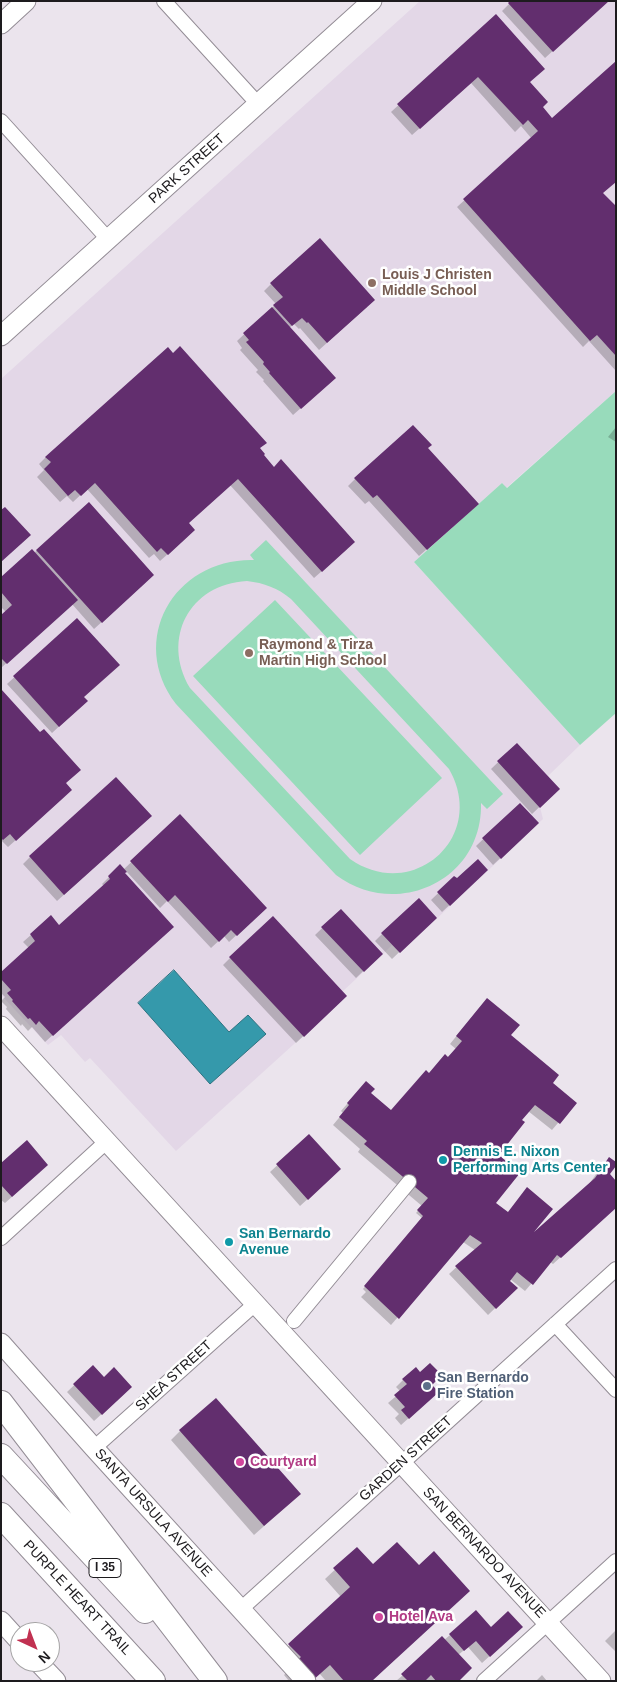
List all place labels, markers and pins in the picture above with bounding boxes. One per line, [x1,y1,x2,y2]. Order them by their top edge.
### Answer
place label: Louis J Christen Middle School [382,267,492,300]
marker: Louis J Christen Middle School [366,277,378,289]
place label: Raymond & Tirza Martin High School [259,637,387,670]
marker: Raymond & Tirza Martin High School [243,647,255,659]
place label: Dennis E. Nixon Performing Arts Center [453,1144,608,1176]
marker: Dennis E. Nixon Performing Arts Center [437,1154,449,1166]
place label: San Bernardo Avenue [239,1226,331,1258]
marker: San Bernardo Avenue [223,1236,235,1248]
place label: San Bernardo Fire Station [437,1370,529,1402]
marker: San Bernardo Fire Station [421,1380,433,1392]
place label: Courtyard [250,1454,317,1470]
marker: Courtyard [234,1456,246,1468]
place label: Hotel Ava [389,1609,453,1625]
marker: Hotel Ava [373,1611,385,1623]

